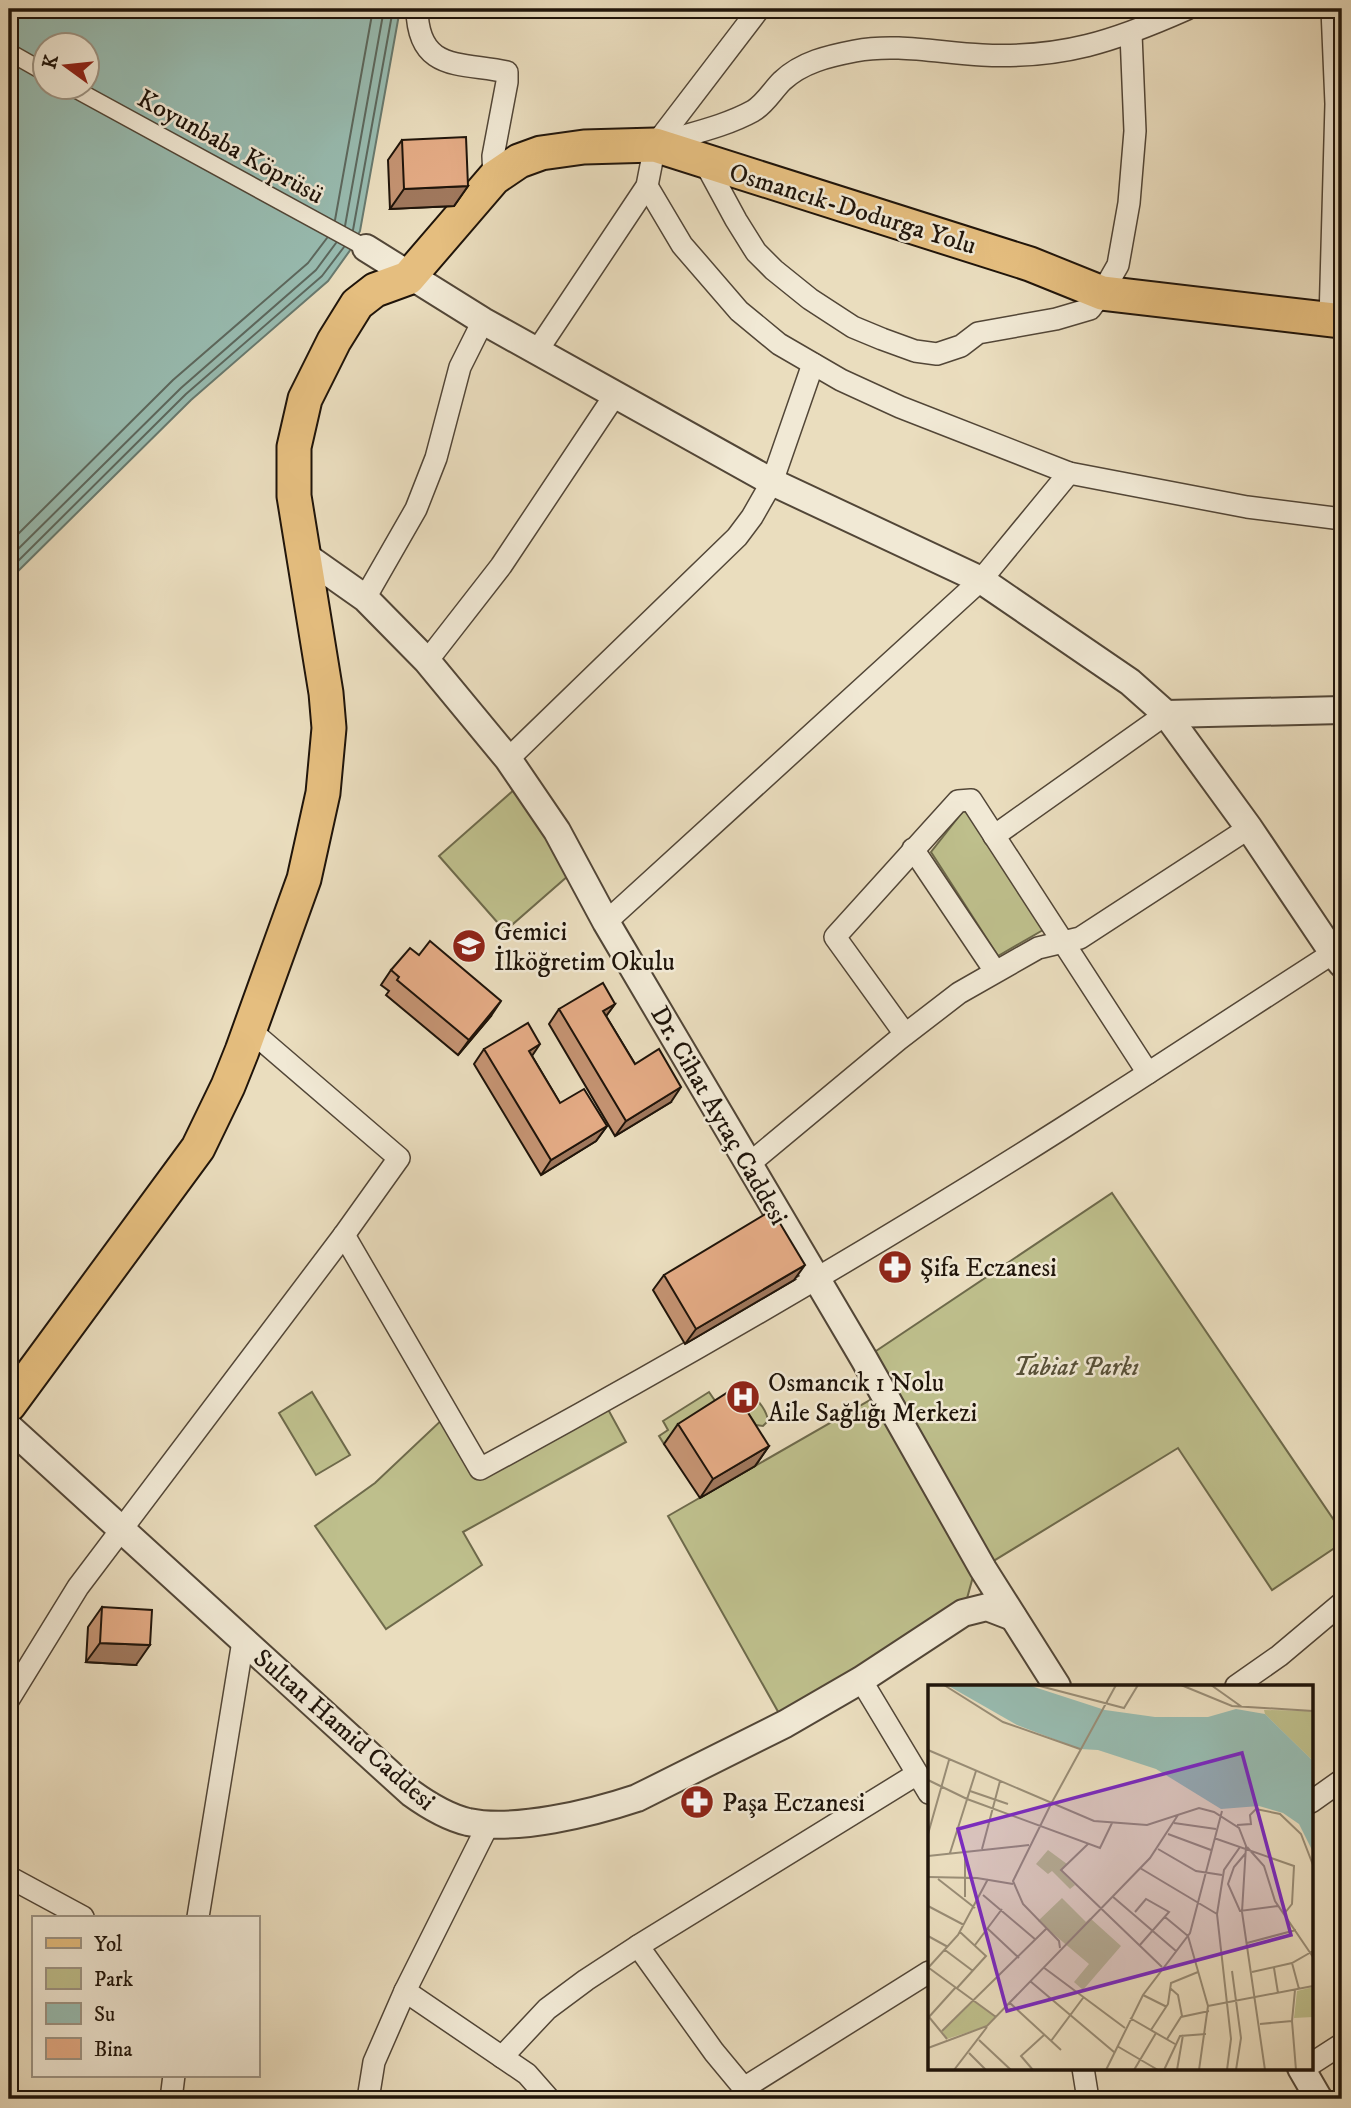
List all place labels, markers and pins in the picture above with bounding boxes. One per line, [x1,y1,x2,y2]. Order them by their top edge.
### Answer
place label: Gemici İlköğretim Okulu [494,916,675,979]
school or university icon: Gemici İlköğretim Okulu [450,927,488,965]
pharmacy icon: Şifa Eczanesi [876,1248,914,1286]
place label: Şifa Eczanesi [920,1252,1057,1285]
place label: Osmancık 1 Nolu Aile Sağlığı Merkezi [768,1367,977,1430]
hospital icon: Osmancık 1 Nolu Aile Sağlığı Merkezi [724,1378,762,1416]
pharmacy icon: Paşa Eczanesi [678,1783,716,1821]
place label: Paşa Eczanesi [722,1787,865,1820]

